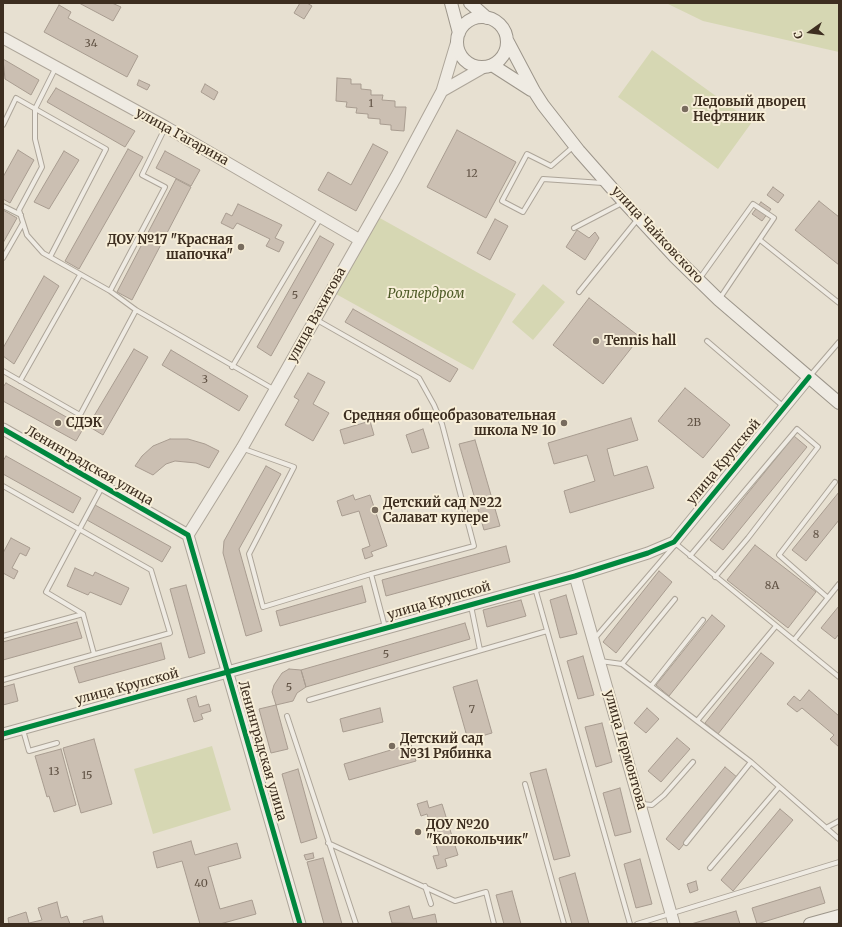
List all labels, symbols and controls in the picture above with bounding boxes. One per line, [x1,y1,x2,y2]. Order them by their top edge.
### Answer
north arrow [790,12,830,52]
text: С [791,30,806,40]
house number: 34 [85,37,97,51]
place label: Ледовый дворец Нефтяник [693,94,806,125]
house number: 1 [369,97,373,111]
marker: Ледовый дворец Нефтяник [680,104,690,114]
street label: улица Гагарина [133,105,231,169]
house number: 12 [466,167,478,181]
street label: улица Чайковского [608,183,706,287]
place label: ДОУ №17 "Красная шапочка" [107,232,233,263]
marker: ДОУ №17 "Красная шапочка" [236,242,246,252]
street label: улица Вахитова [284,265,350,365]
park label: Роллердром [387,286,465,302]
house number: 5 [292,289,298,303]
place label: Tennis hall [604,333,676,349]
marker: Tennis hall [591,336,601,346]
house number: 3 [202,373,208,387]
place label: Средняя общеобразовательная школа № 10 [343,408,556,439]
place label: СДЭК [66,415,102,431]
street label: улица Крупской [684,416,764,508]
house number: 2В [687,416,701,430]
marker: СДЭК [53,418,63,428]
marker: Средняя общеобразовательная школа № 10 [559,418,569,428]
street label: Ленинградская улица [22,423,156,509]
place label: Детский сад №22 Салават купере [383,495,502,526]
marker: Детский сад №22 Салават купере [370,505,380,515]
house number: 8 [813,528,819,542]
street label: улица Крупской [386,579,492,623]
house number: 8А [765,579,779,593]
house number: 5 [383,648,389,662]
street label: улица Крупской [73,666,181,708]
street label: Ленинградская улица [235,679,289,823]
house number: 5 [286,681,292,695]
street label: улица Лермонтова [600,688,650,812]
house number: 7 [469,703,475,717]
place label: Детский сад №31 Рябинка [400,731,491,762]
marker: Детский сад №31 Рябинка [387,741,397,751]
house number: 13 [49,765,59,779]
house number: 15 [81,769,93,783]
place label: ДОУ №20 "Колокольчик" [426,817,529,848]
marker: ДОУ №20 "Колокольчик" [413,827,423,837]
house number: 40 [194,877,208,891]

